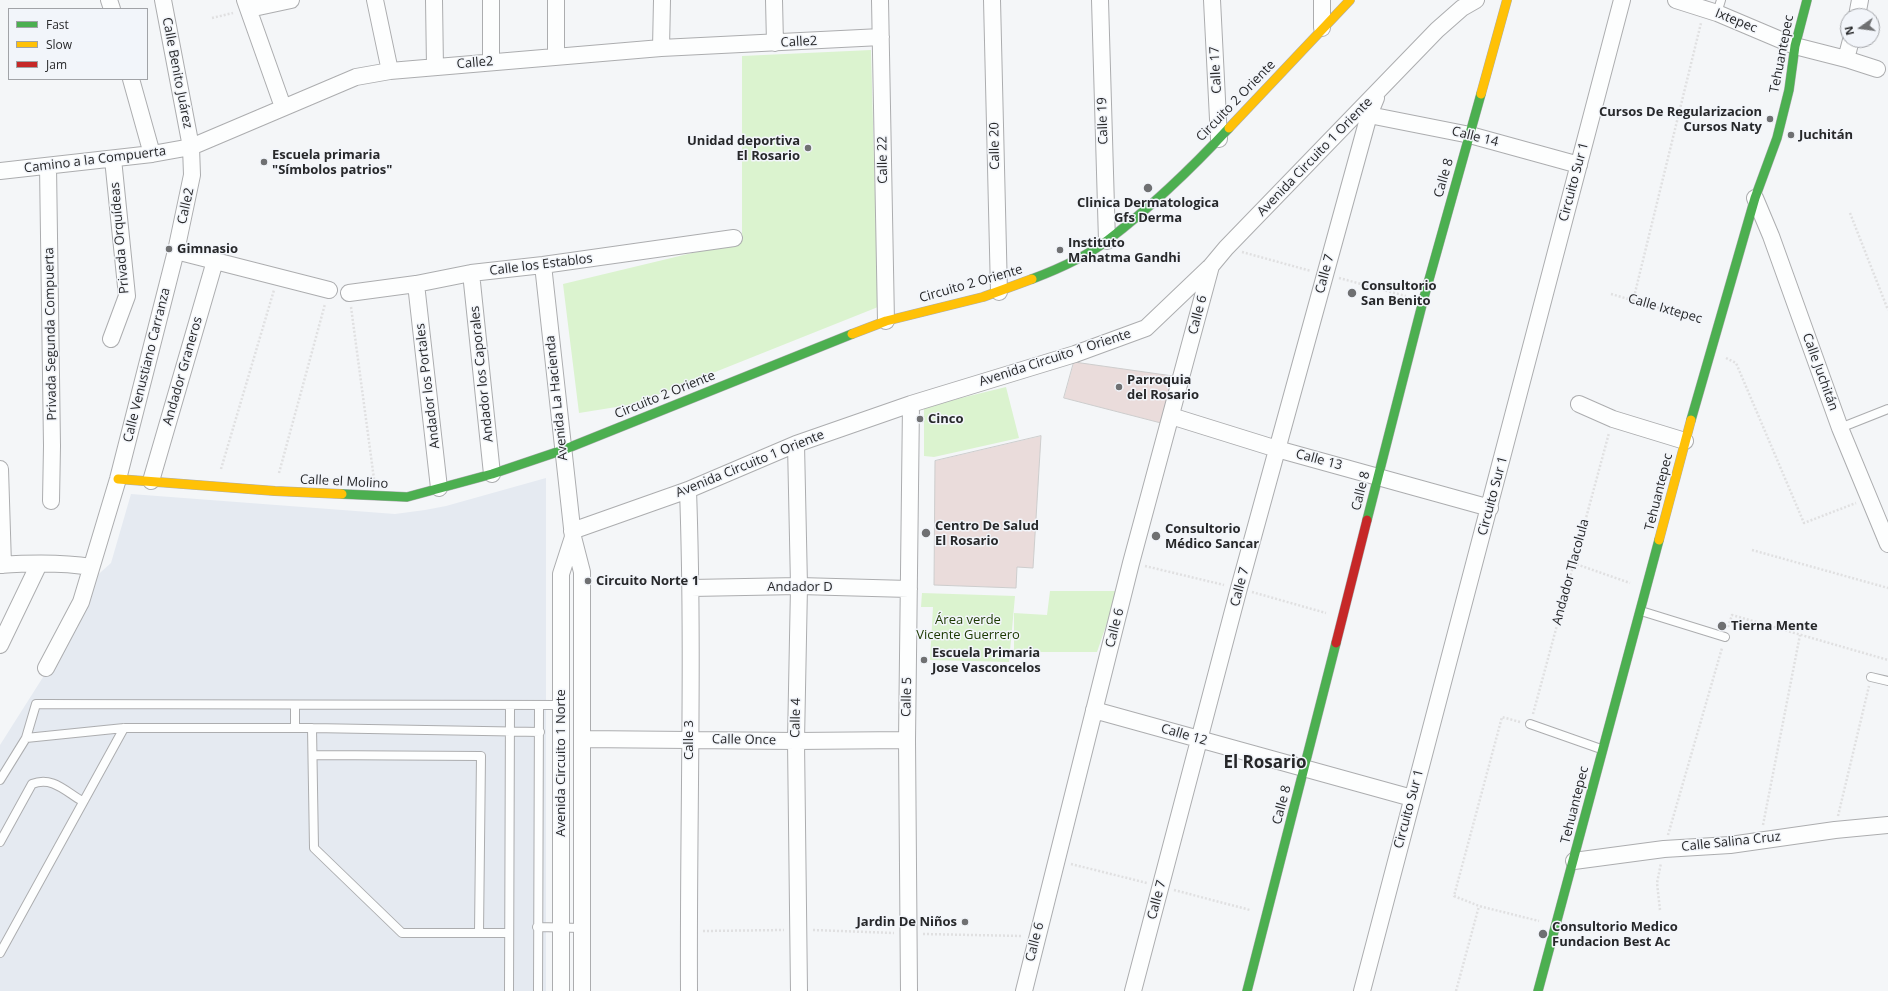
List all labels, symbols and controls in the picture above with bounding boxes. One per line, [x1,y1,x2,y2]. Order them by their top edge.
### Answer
street label: Ixtepec [1713,6,1759,36]
legend [8,8,148,80]
north arrow [1840,8,1880,48]
street label: Tehuantepec [1767,14,1797,94]
text: Fast [46,16,69,33]
street label: Calle Benito Juárez [159,16,195,130]
text: N [1840,25,1857,37]
street label: Calle2 [780,33,818,51]
text: Slow [46,36,72,53]
street label: Calle 17 [1207,46,1225,94]
street label: Calle2 [456,54,494,72]
text: Jam [46,56,67,73]
street label: Circuito 2 Oriente [1193,57,1279,145]
street label: Avenida Circuito 1 Oriente [1254,95,1376,219]
street label: Calle 19 [1094,97,1112,145]
place label: Cursos De Regularizacion Cursos Naty [1599,104,1762,135]
marker: Cursos De Regularizacion Cursos Naty [1765,114,1775,124]
street label: Calle 20 [987,122,1003,170]
street label: Calle 14 [1450,124,1500,150]
place label: Juchitán [1799,127,1853,143]
marker: Juchitán [1786,130,1796,140]
place label: Unidad deportiva El Rosario [687,133,800,164]
street label: Calle 22 [875,136,891,184]
street label: Circuito Sur 1 [1556,141,1592,223]
marker: Unidad deportiva El Rosario [803,143,813,153]
street label: Camino a la Compuerta [23,144,167,176]
place label: Escuela primaria "Símbolos patrios" [272,147,392,178]
marker: Escuela primaria "Símbolos patrios" [259,157,269,167]
street label: Calle 8 [1431,157,1457,199]
street label: Privada Orquídeas [107,182,133,294]
marker: Clinica Dermatologica Gfs Derma [1142,182,1154,194]
street label: Calle2 [175,186,197,226]
place label: Clinica Dermatologica Gfs Derma [1077,195,1219,226]
place label: Instituto Mahatma Gandhi [1068,235,1181,266]
place label: Gimnasio [177,241,238,257]
marker: Gimnasio [164,244,174,254]
marker: Instituto Mahatma Gandhi [1055,245,1065,255]
street label: Privada Segunda Compuerta [42,247,60,421]
street label: Calle los Establos [489,251,593,279]
street label: Calle 7 [1312,253,1338,295]
street label: Circuito 2 Oriente [918,262,1024,306]
place label: Consultorio San Benito [1361,278,1436,309]
street label: Calle Venustiano Carranza [120,286,174,444]
marker: Consultorio San Benito [1346,287,1358,299]
street label: Calle Ixtepec [1626,291,1704,327]
street label: Calle 6 [1185,294,1211,336]
street label: Andador los Caporales [467,305,497,443]
street label: Andador Graneros [160,315,206,427]
street label: Andador los Portales [413,322,443,450]
street label: Avenida Circuito 1 Oriente [977,326,1133,390]
street label: Calle Juchitán [1799,331,1841,413]
street label: Avenida La Hacienda [543,335,571,461]
street label: Circuito 2 Oriente [613,368,717,422]
place label: Parroquia del Rosario [1127,372,1199,403]
marker: Parroquia del Rosario [1114,382,1124,392]
place label: Cinco [928,411,964,427]
marker: Cinco [915,414,925,424]
street label: Avenida Circuito 1 Oriente [674,427,826,501]
street label: Calle 13 [1294,446,1344,474]
street label: Tehuantepec [1642,452,1676,532]
street label: Circuito Sur 1 [1475,455,1511,537]
street label: Calle 8 [1349,470,1373,512]
street label: Calle el Molino [299,472,389,492]
street label: Andador Tlacolula [1549,517,1593,627]
place label: Centro De Salud El Rosario [935,518,1039,549]
place label: Consultorio Médico Sancar [1165,521,1259,552]
marker: Centro De Salud El Rosario [920,527,932,539]
marker: Consultorio Médico Sancar [1150,530,1162,542]
street label: Calle 7 [1227,566,1253,608]
place label: Circuito Norte 1 [596,573,699,589]
marker: Circuito Norte 1 [583,576,593,586]
street label: Andador D [767,579,833,595]
street label: Calle 6 [1103,607,1127,649]
park label: Área verde Vicente Guerrero [916,612,1020,643]
place label: Tierna Mente [1731,618,1818,634]
marker: Tierna Mente [1716,620,1728,632]
place label: Escuela Primaria Jose Vasconcelos [932,645,1041,676]
marker: Escuela Primaria Jose Vasconcelos [919,655,929,665]
street label: Calle 5 [899,677,915,717]
street label: Avenida Circuito 1 Norte [553,689,569,837]
street label: Calle 4 [788,698,804,738]
street label: Calle 3 [681,720,697,760]
street label: Calle 12 [1159,721,1209,749]
street label: Calle Once [712,732,776,748]
district label: El Rosario [1223,753,1307,773]
street label: Tehuantepec [1558,765,1592,845]
street label: Circuito Sur 1 [1391,768,1427,850]
street label: Calle 8 [1269,784,1295,826]
street label: Calle Salina Cruz [1681,829,1781,855]
street label: Calle 7 [1144,879,1170,921]
place label: Jardin De Niños [857,914,957,930]
marker: Jardin De Niños [960,917,970,927]
place label: Consultorio Medico Fundacion Best Ac [1552,919,1678,950]
street label: Calle 6 [1023,921,1047,963]
marker: Consultorio Medico Fundacion Best Ac [1537,928,1549,940]

